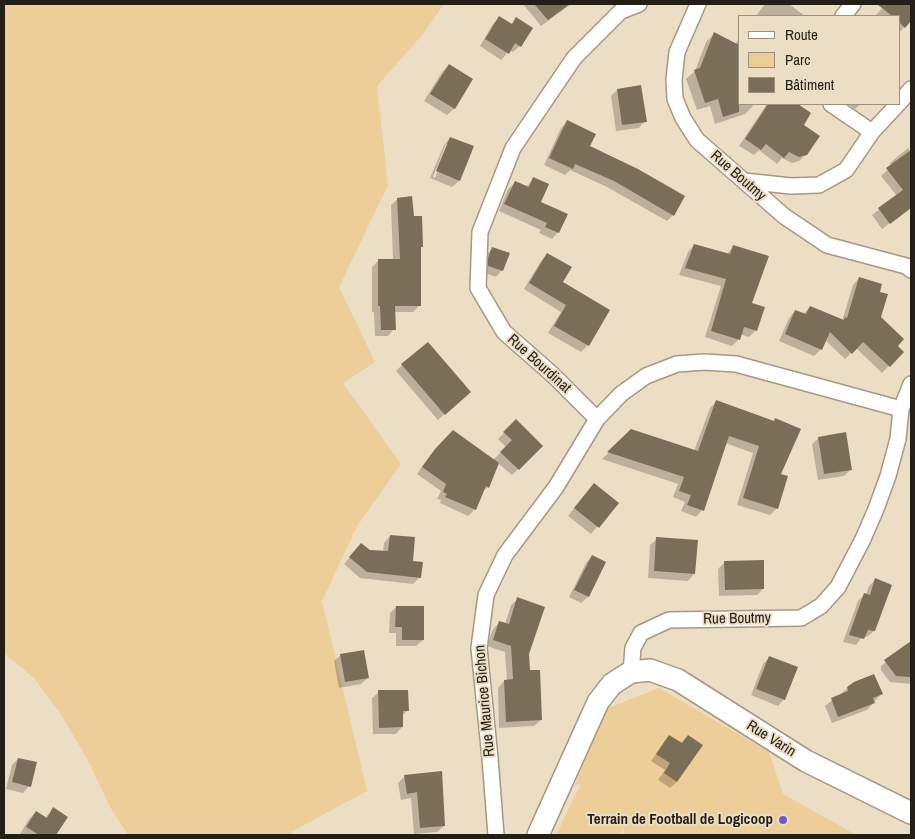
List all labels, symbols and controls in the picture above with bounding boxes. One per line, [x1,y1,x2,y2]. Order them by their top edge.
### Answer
legend [738,15,900,105]
text: Route [785,24,818,45]
text: Parc [785,49,810,70]
text: Bâtiment [785,74,834,95]
street label: Rue Boutmy [707,147,769,205]
street label: Rue Bourdinat [504,331,574,397]
street label: Rue Boutmy [703,609,771,629]
street label: Rue Maurice Bichon [471,644,499,758]
street label: Rue Varin [743,717,799,761]
place label: Terrain de Football de Logicoop [587,811,773,829]
marker: Terrain de Football de Logicoop [777,814,789,826]

